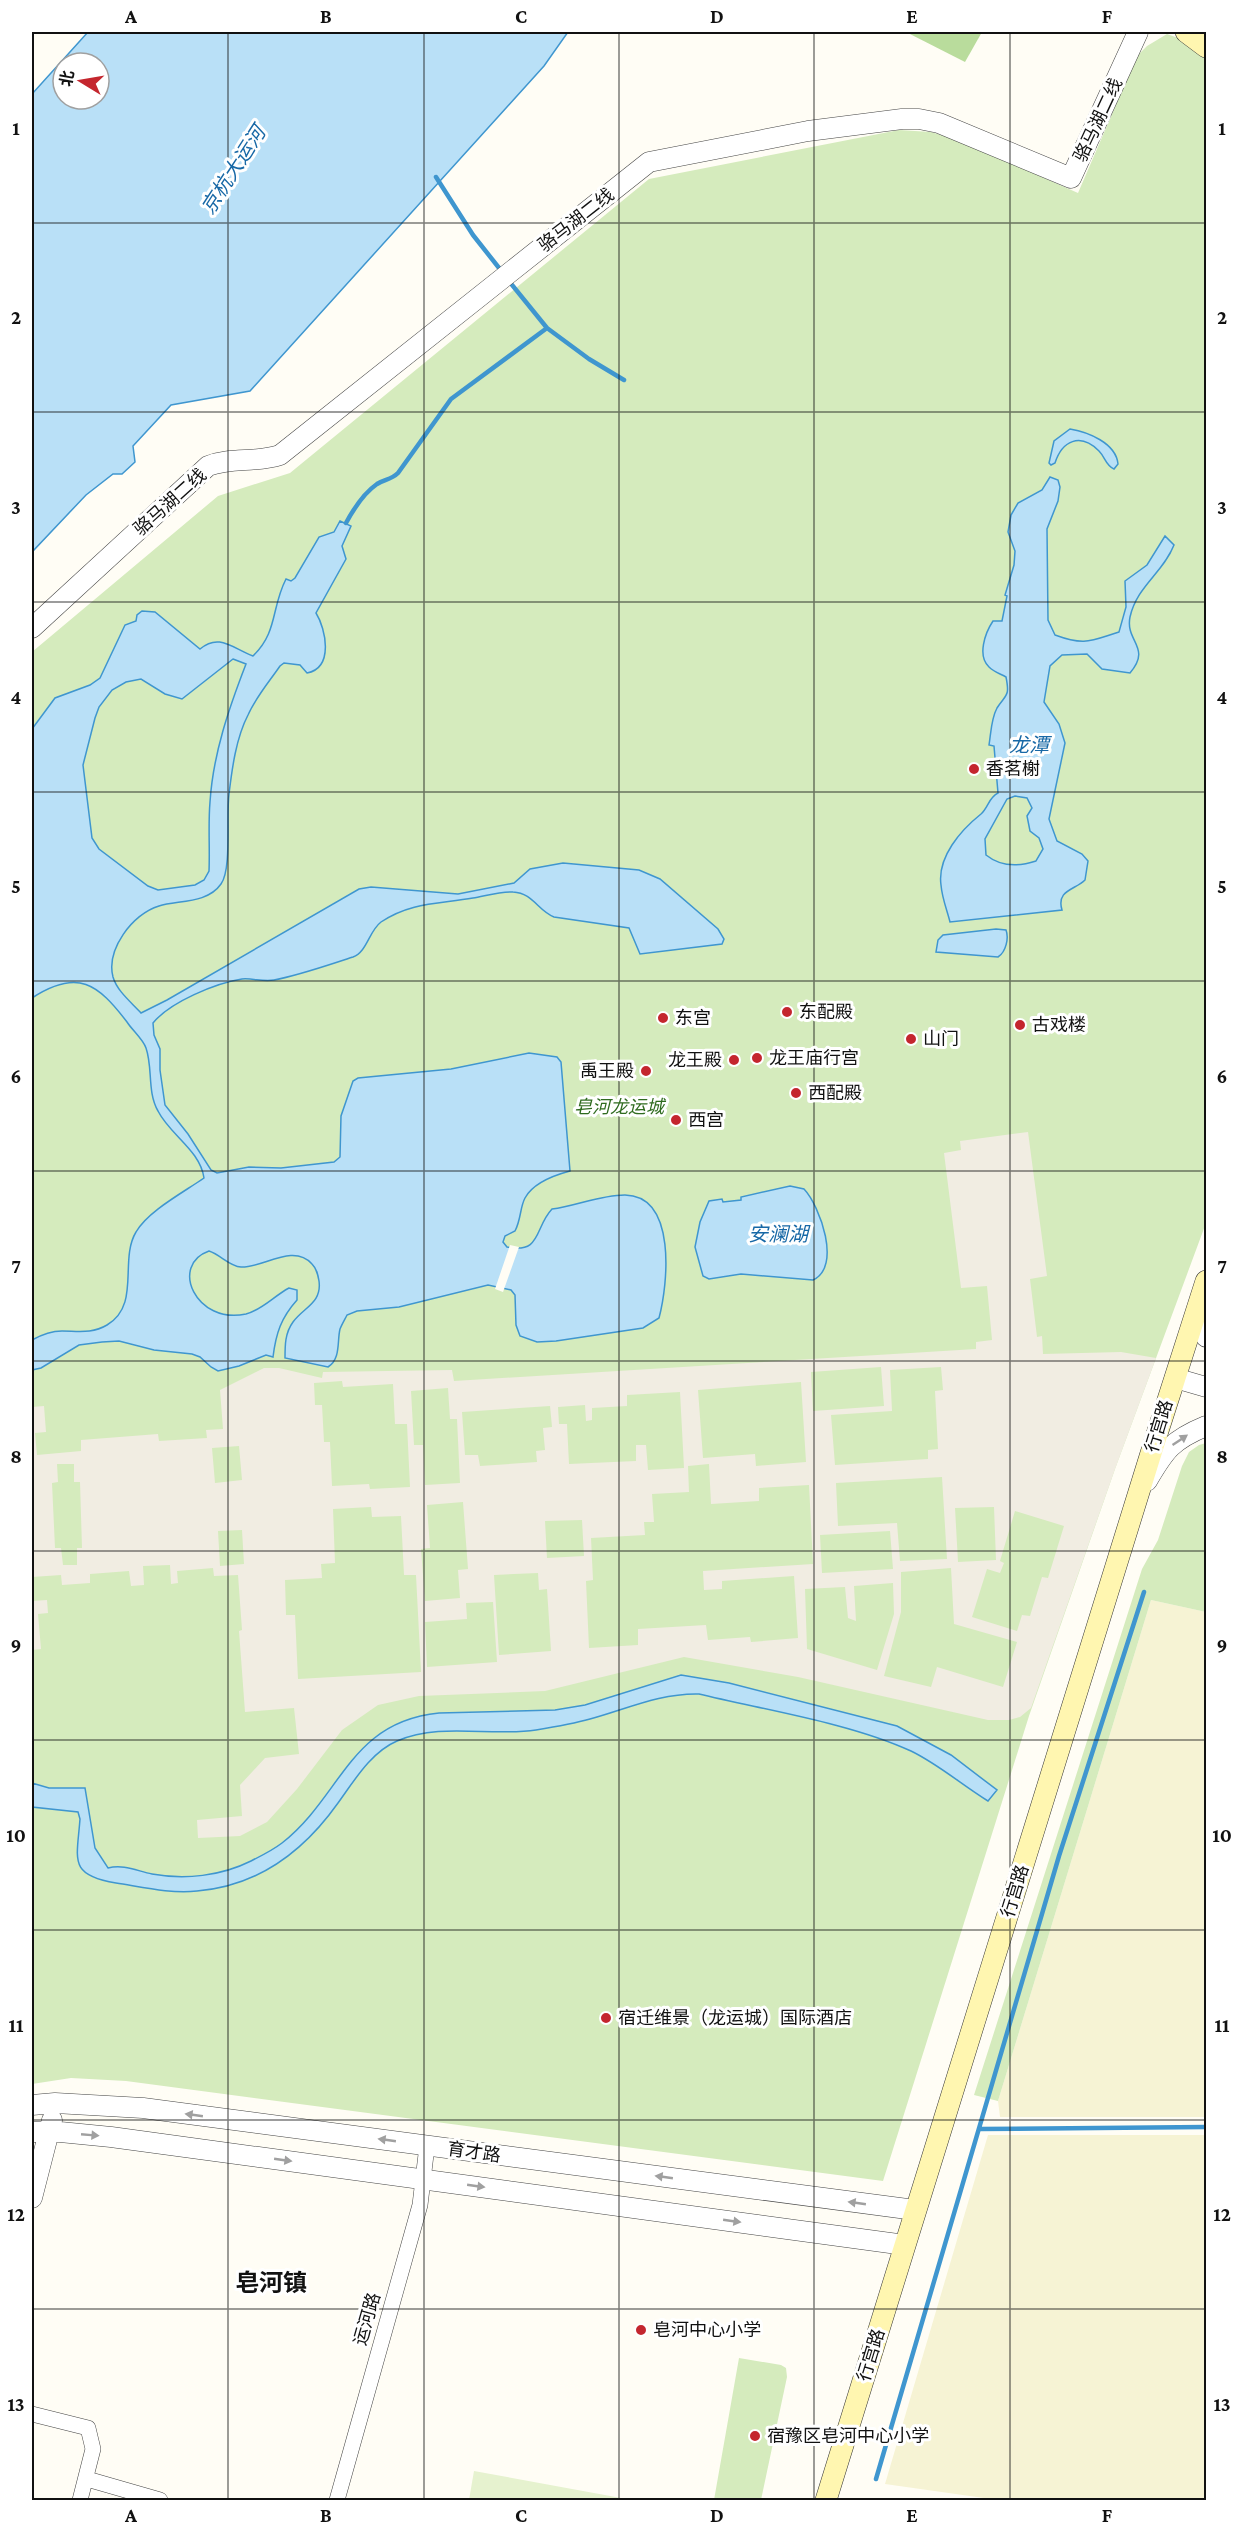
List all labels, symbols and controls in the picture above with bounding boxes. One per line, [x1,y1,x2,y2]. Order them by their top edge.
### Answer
text: A [124,5,138,27]
text: B [320,5,332,27]
text: C [515,5,527,27]
text: D [710,5,724,27]
text: E [906,5,918,27]
text: F [1102,5,1113,27]
north arrow [51,51,111,111]
text: 北 [57,69,77,88]
street label: 骆马湖二线 [1070,75,1126,165]
text: 1 [12,117,20,139]
text: 1 [1218,117,1226,139]
water label: 京杭大运河 [197,119,272,218]
street label: 骆马湖二线 [534,184,618,256]
text: 2 [11,306,21,328]
text: 2 [1217,306,1227,328]
street label: 骆马湖二线 [130,464,210,540]
text: 3 [11,496,21,518]
text: 3 [1217,496,1227,518]
text: 4 [11,686,22,708]
text: 4 [1217,686,1228,708]
water label: 龙潭 [1009,734,1053,756]
place label: 香茗榭 [986,759,1040,779]
marker: 香茗榭 [967,762,981,776]
text: 5 [11,875,21,897]
text: 5 [1217,875,1227,897]
place label: 东配殿 [799,1002,853,1022]
marker: 东配殿 [780,1005,794,1019]
place label: 东宫 [675,1008,711,1028]
marker: 东宫 [656,1011,670,1025]
place label: 古戏楼 [1032,1015,1086,1035]
marker: 古戏楼 [1013,1018,1027,1032]
place label: 山门 [923,1029,959,1049]
marker: 山门 [904,1032,918,1046]
place label: 龙王庙行宫 [769,1048,859,1068]
place label: 龙王殿 [668,1050,722,1070]
marker: 龙王庙行宫 [750,1051,764,1065]
marker: 龙王殿 [727,1053,741,1067]
place label: 禹王殿 [580,1061,634,1081]
marker: 禹王殿 [639,1064,653,1078]
text: 6 [11,1065,21,1087]
text: 6 [1217,1065,1227,1087]
place label: 西配殿 [808,1083,862,1103]
marker: 西配殿 [789,1086,803,1100]
park label: 皂河龙运城 [574,1097,667,1117]
place label: 西宫 [688,1110,724,1130]
marker: 西宫 [669,1113,683,1127]
water label: 安澜湖 [748,1223,811,1245]
text: 7 [11,1255,21,1277]
text: 7 [1217,1255,1227,1277]
street label: 行宫路 [1142,1397,1176,1455]
one-way arrow [1172,1434,1189,1445]
text: 8 [10,1445,22,1467]
text: 8 [1216,1445,1228,1467]
text: 9 [11,1634,21,1656]
text: 9 [1217,1634,1227,1656]
text: 10 [6,1824,26,1846]
text: 10 [1212,1824,1232,1846]
street label: 行宫路 [998,1862,1032,1920]
place label: 宿迁维景（龙运城）国际酒店 [618,2008,852,2028]
marker: 宿迁维景（龙运城）国际酒店 [599,2011,613,2025]
text: 11 [9,2014,24,2036]
text: 11 [1215,2014,1230,2036]
one-way arrow [185,2110,204,2119]
one-way arrow [80,2130,99,2140]
one-way arrow [378,2136,397,2145]
street label: 育才路 [446,2138,502,2166]
one-way arrow [274,2155,293,2165]
one-way arrow [654,2173,673,2182]
one-way arrow [467,2182,486,2191]
one-way arrow [848,2198,867,2207]
text: 12 [7,2203,25,2225]
text: 12 [1213,2203,1231,2225]
one-way arrow [723,2217,742,2226]
district label: 皂河镇 [235,2269,307,2296]
street label: 运河路 [350,2290,384,2348]
place label: 皂河中心小学 [653,2320,761,2340]
marker: 皂河中心小学 [634,2323,648,2337]
street label: 行宫路 [854,2326,888,2384]
text: 13 [7,2393,25,2415]
text: 13 [1213,2393,1231,2415]
place label: 宿豫区皂河中心小学 [767,2426,929,2446]
marker: 宿豫区皂河中心小学 [748,2429,762,2443]
text: A [124,2504,138,2526]
text: B [320,2504,332,2526]
text: C [515,2504,527,2526]
text: D [710,2504,724,2526]
text: E [906,2504,918,2526]
text: F [1102,2504,1113,2526]

